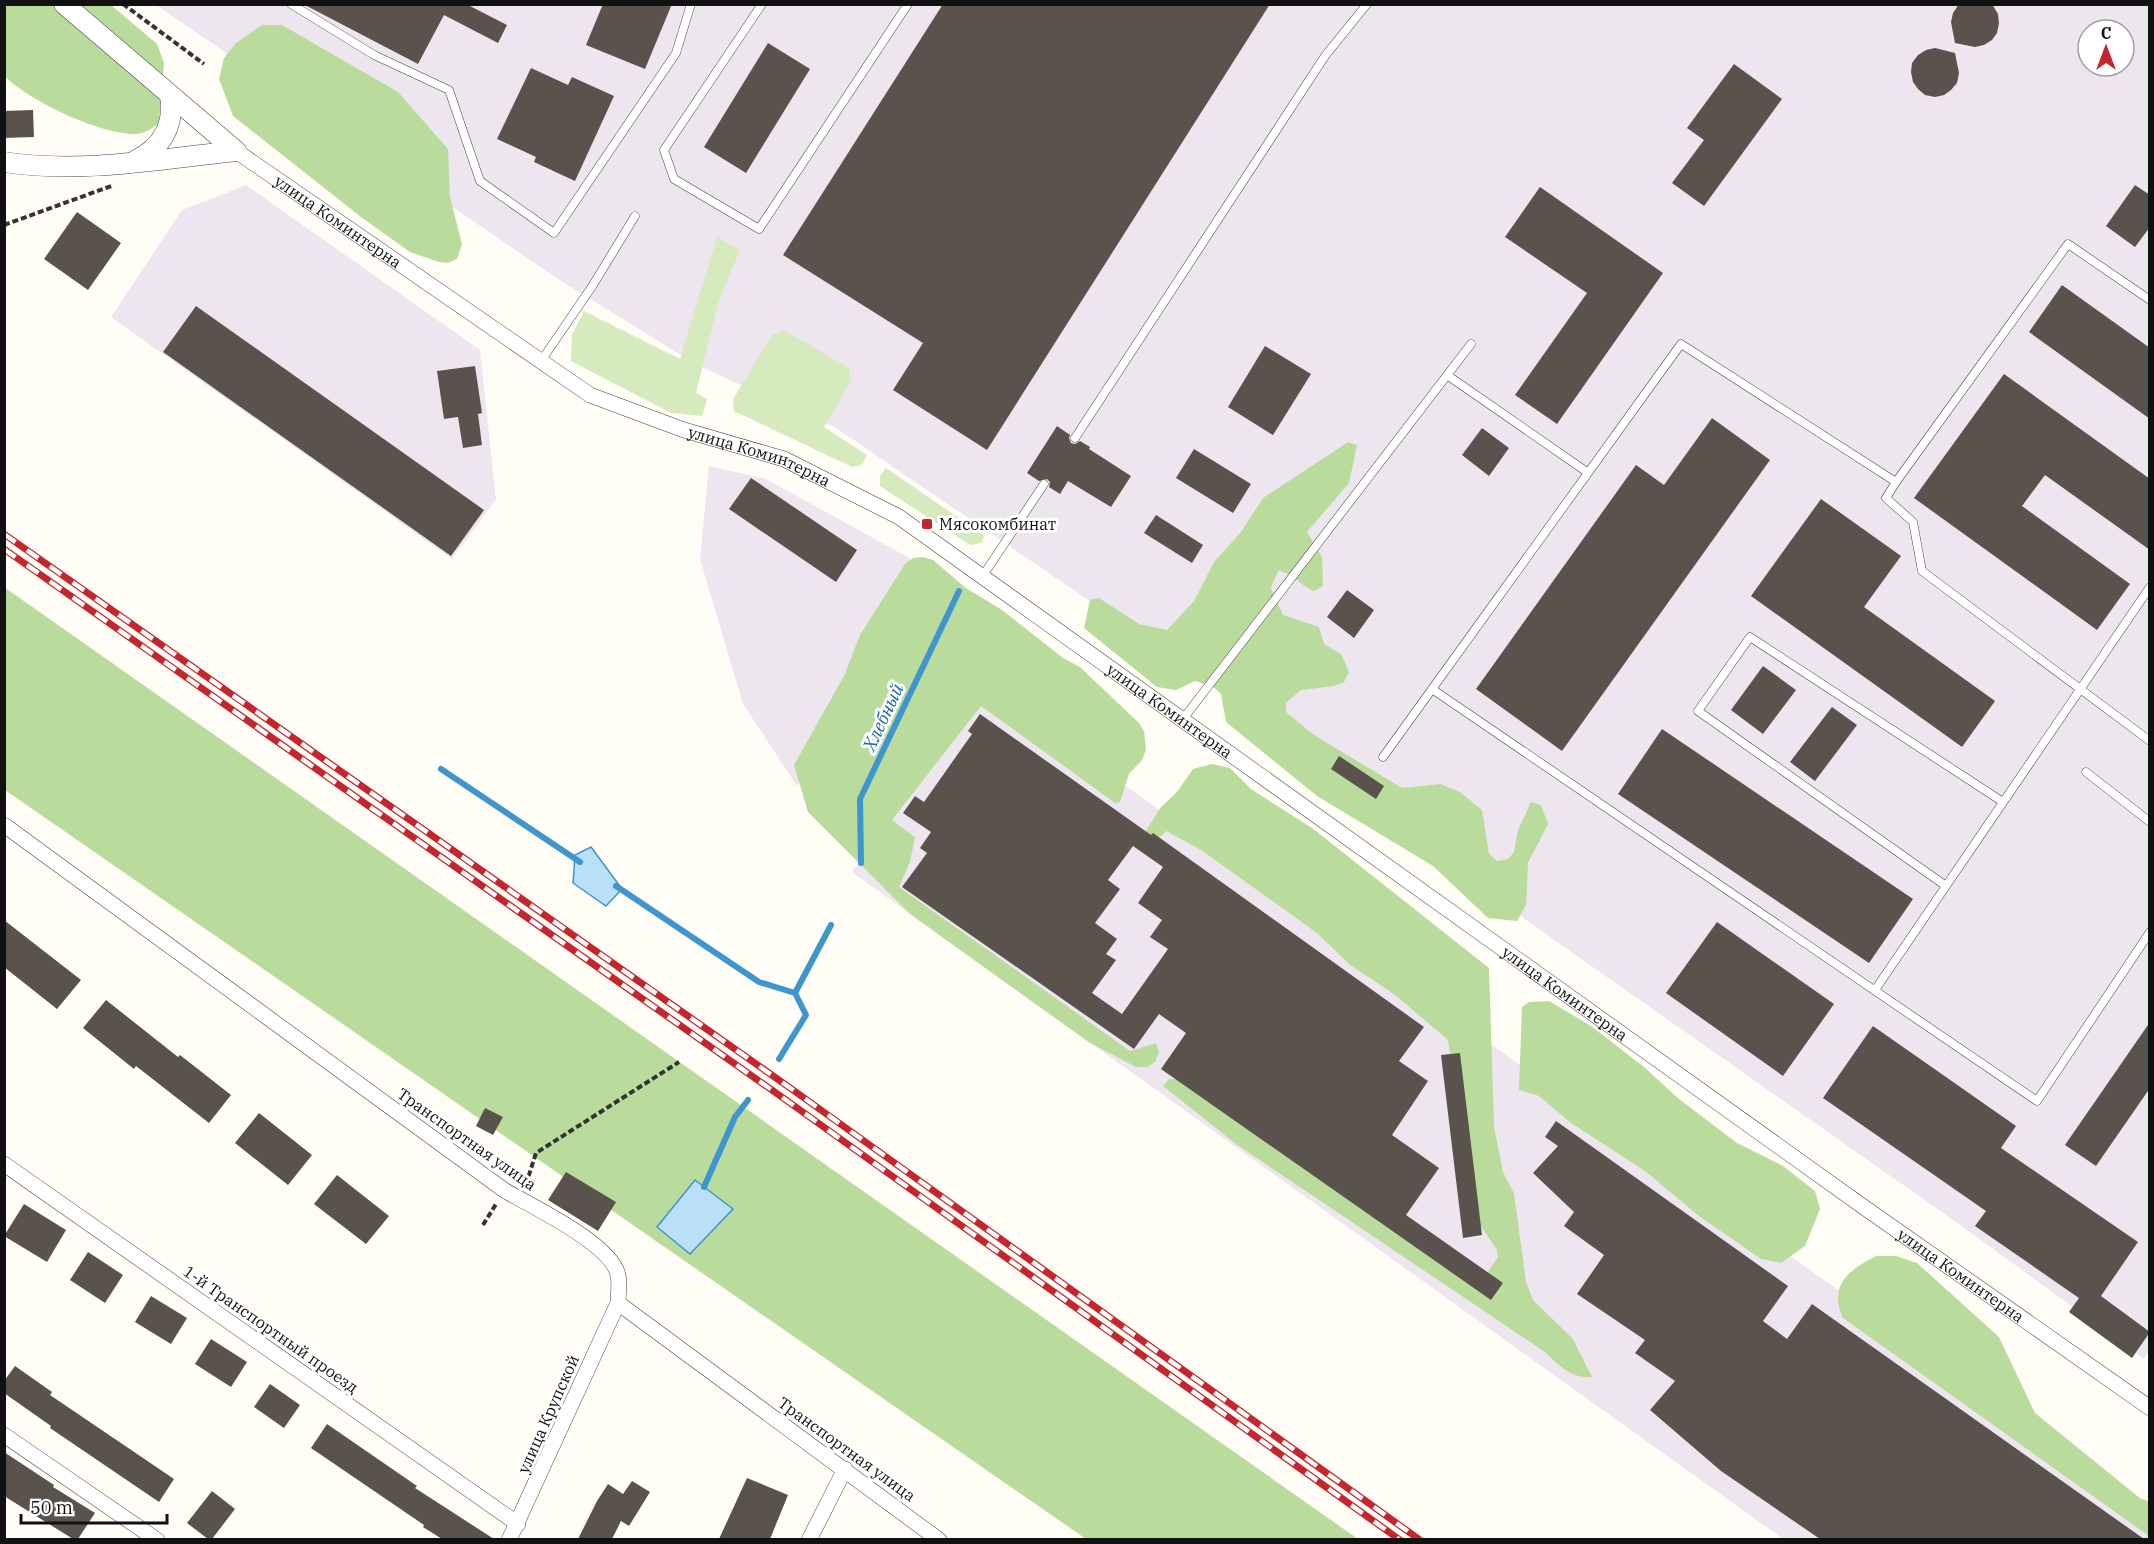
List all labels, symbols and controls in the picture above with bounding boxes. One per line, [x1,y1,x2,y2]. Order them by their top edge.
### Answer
north arrow [2076,18,2136,78]
text: С [2101,23,2111,43]
street label: улица Коминтерна [271,171,406,272]
street label: улица Коминтерна [686,422,834,491]
place label: Мясокомбинат [939,514,1056,534]
marker: Мясокомбинат [920,517,934,531]
street label: улица Коминтерна [1103,659,1237,763]
water label: Хлебный [857,679,909,756]
street label: улица Коминтерна [1498,942,1632,1045]
street label: Транспортная улица [394,1083,541,1195]
street label: улица Коминтерна [1894,1224,2028,1327]
street label: 1-й Транспортный проезд [180,1261,363,1397]
street label: улица Крупской [513,1352,583,1476]
street label: Транспортная улица [774,1392,920,1506]
scale bar [21,1487,166,1525]
text: 50 m [30,1496,73,1519]

